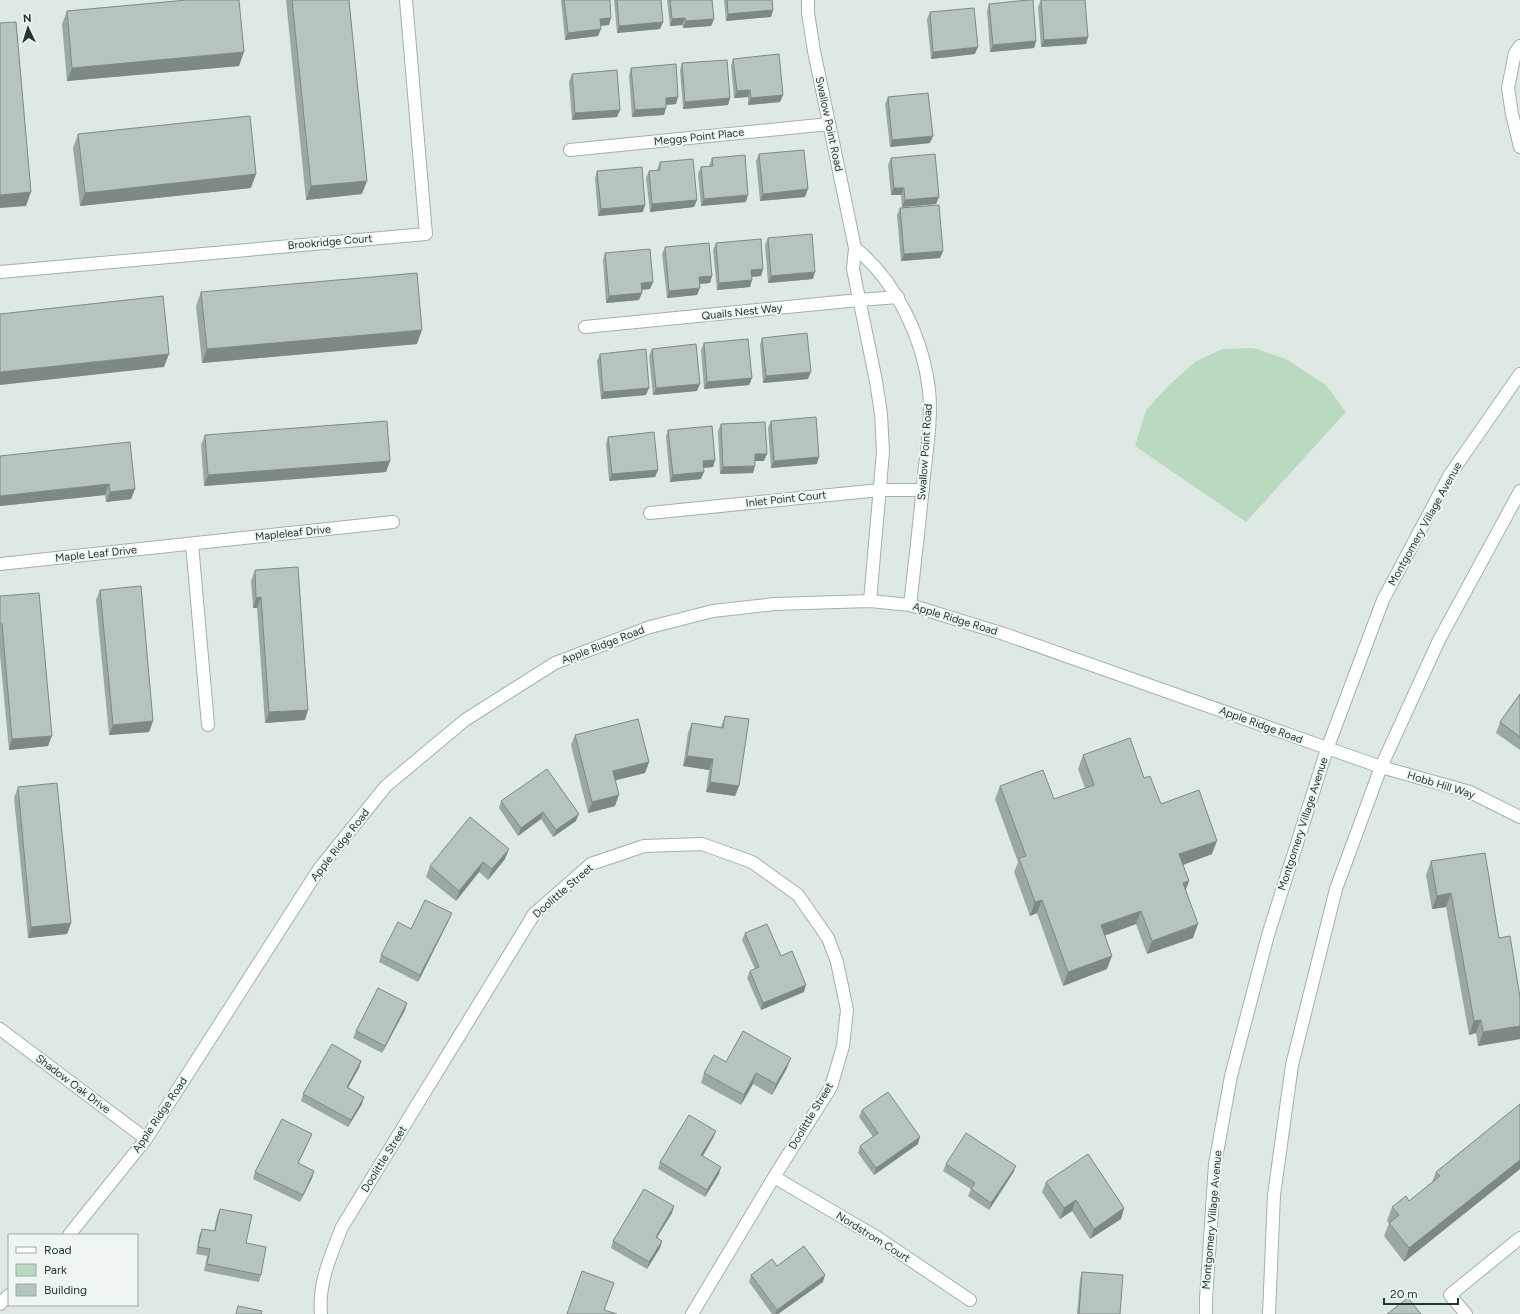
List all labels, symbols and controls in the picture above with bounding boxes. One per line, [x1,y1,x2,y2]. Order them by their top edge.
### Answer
north arrow [8,8,48,48]
text: N [23,12,32,25]
street label: Swallow Point Road [813,75,845,173]
street label: Meggs Point Place [653,126,745,148]
street label: Brookridge Court [287,232,373,252]
street label: Quails Nest Way [701,301,783,323]
street label: Swallow Point Road [915,403,935,501]
street label: Montgomery Village Avenue [1386,460,1464,588]
street label: Inlet Point Court [745,488,827,510]
street label: Mapleleaf Drive [254,523,332,543]
street label: Maple Leaf Drive [54,543,138,565]
street label: Apple Ridge Road [911,600,999,638]
street label: Apple Ridge Road [560,623,646,667]
street label: Apple Ridge Road [1217,704,1305,746]
street label: Montgomery Village Avenue [1275,756,1331,892]
street label: Hobb Hill Way [1406,769,1477,802]
street label: Apple Ridge Road [308,806,372,884]
street label: Doolittle Street [530,861,596,921]
street label: Shadow Oak Drive [33,1052,113,1116]
street label: Apple Ridge Road [130,1075,190,1155]
street label: Doolittle Street [786,1080,836,1152]
street label: Doolittle Street [358,1124,410,1194]
street label: Montgomery Village Avenue [1199,1150,1225,1290]
street label: Nordstrom Court [834,1209,912,1265]
legend [8,1234,138,1306]
text: Road [44,1243,72,1257]
text: Park [44,1263,67,1277]
scale bar [1384,1280,1458,1306]
text: Building [44,1283,87,1297]
text: 20 m [1390,1287,1418,1301]

